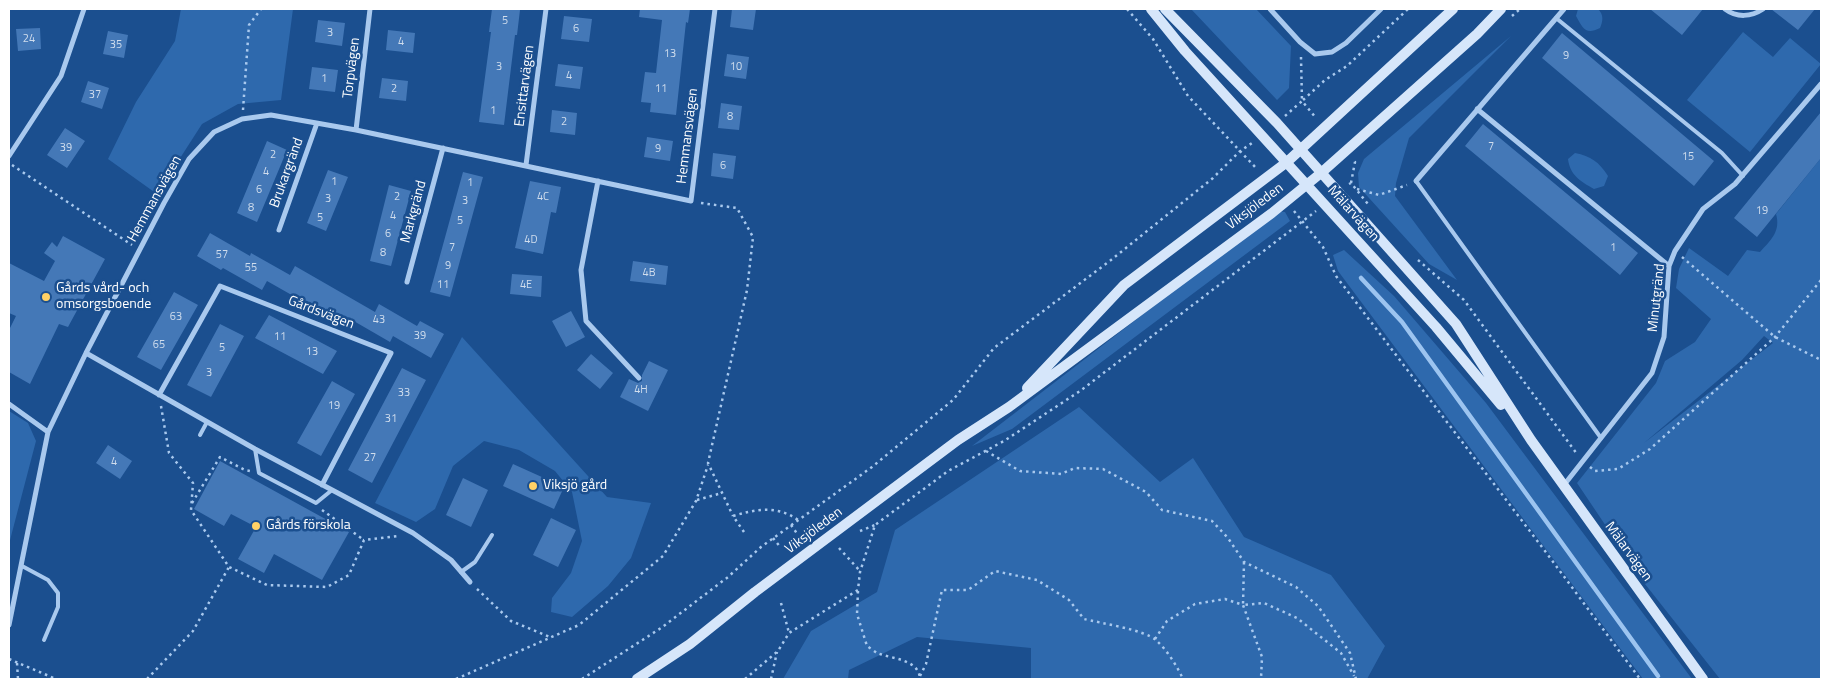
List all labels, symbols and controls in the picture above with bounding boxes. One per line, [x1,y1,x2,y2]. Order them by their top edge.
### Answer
house number: 5 [502,14,508,28]
house number: 6 [573,22,579,36]
house number: 3 [327,26,333,40]
house number: 24 [23,32,35,46]
house number: 4 [398,35,404,49]
street label: Torpvägen [340,37,364,99]
house number: 35 [110,38,122,52]
street label: Ensittarvägen [512,44,538,128]
house number: 13 [664,47,676,61]
house number: 9 [1563,49,1569,63]
house number: 3 [496,60,502,74]
house number: 10 [730,60,742,74]
house number: 4 [566,69,572,83]
house number: 1 [321,72,327,86]
house number: 2 [391,82,397,96]
house number: 11 [655,82,667,96]
street label: Hemmansvägen [674,87,702,185]
house number: 37 [89,88,101,102]
house number: 1 [490,104,496,118]
house number: 8 [727,110,733,124]
house number: 2 [561,115,567,129]
street label: Brukargränd [267,136,307,210]
house number: 7 [1488,140,1494,154]
house number: 39 [60,141,72,155]
house number: 9 [655,142,661,156]
house number: 2 [270,148,276,162]
house number: 15 [1682,150,1694,164]
street label: Hemmansvägen [124,153,186,245]
house number: 6 [720,159,726,173]
house number: 4 [263,165,269,179]
house number: 1 [331,175,337,189]
house number: 1 [467,176,473,190]
street label: Markgränd [398,179,430,245]
street label: Viksjöleden [1223,180,1287,234]
house number: 6 [256,183,262,197]
street label: Mälarvägen [1324,183,1382,245]
house number: 2 [394,190,400,204]
house number: 4C [537,190,549,204]
house number: 3 [325,192,331,206]
house number: 3 [462,194,468,208]
house number: 8 [248,201,254,215]
house number: 19 [1756,204,1768,218]
house number: 4 [390,209,396,223]
house number: 5 [317,211,323,225]
house number: 5 [457,214,463,228]
house number: 6 [385,227,391,241]
house number: 4D [524,233,538,247]
house number: 7 [449,241,455,255]
house number: 1 [1610,241,1616,255]
house number: 8 [380,246,386,260]
house number: 57 [216,248,228,262]
house number: 9 [445,259,451,273]
house number: 55 [245,261,257,275]
street label: Minutgränd [1645,263,1669,333]
house number: 4B [643,266,655,280]
house number: 11 [437,278,449,292]
house number: 4E [520,278,532,292]
place label: Gårds vård- och omsorgsboende [56,281,151,314]
marker: Gårds vård- och omsorgsboende [40,291,52,303]
street label: Gårdsvägen [286,293,356,333]
house number: 63 [170,310,182,324]
house number: 43 [373,313,385,327]
house number: 39 [414,329,426,343]
house number: 11 [274,330,286,344]
house number: 65 [153,338,165,352]
house number: 5 [219,341,225,355]
house number: 13 [306,345,318,359]
house number: 3 [206,366,212,380]
house number: 4H [634,383,648,397]
house number: 33 [398,386,410,400]
house number: 19 [328,399,340,413]
house number: 31 [385,412,397,426]
house number: 27 [364,451,376,465]
house number: 4 [111,455,117,469]
place label: Viksjö gård [543,478,607,494]
marker: Viksjö gård [527,480,539,492]
street label: Viksjöleden [782,504,846,558]
place label: Gårds förskola [266,518,351,534]
street label: Mälarvägen [1601,519,1655,585]
marker: Gårds förskola [250,520,262,532]

